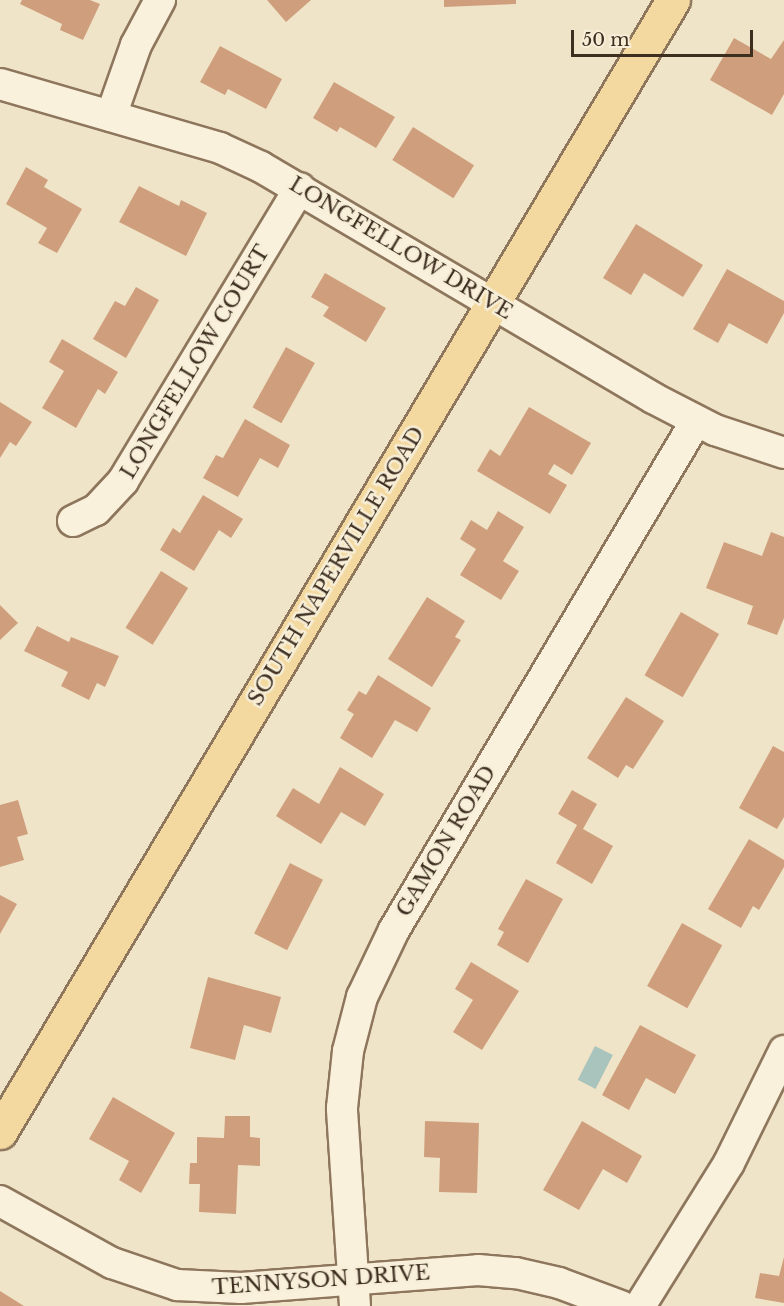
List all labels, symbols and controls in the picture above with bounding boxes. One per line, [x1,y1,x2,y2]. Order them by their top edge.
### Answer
scale bar [574,18,756,56]
text: 50 m [582,29,630,51]
street label: LONGFELLOW DRIVE [285,171,517,325]
street label: LONGFELLOW COURT [115,240,275,484]
street label: SOUTH NAPERVILLE ROAD [243,422,429,710]
street label: GAMON ROAD [391,761,501,921]
street label: TENNYSON DRIVE [211,1260,431,1300]

